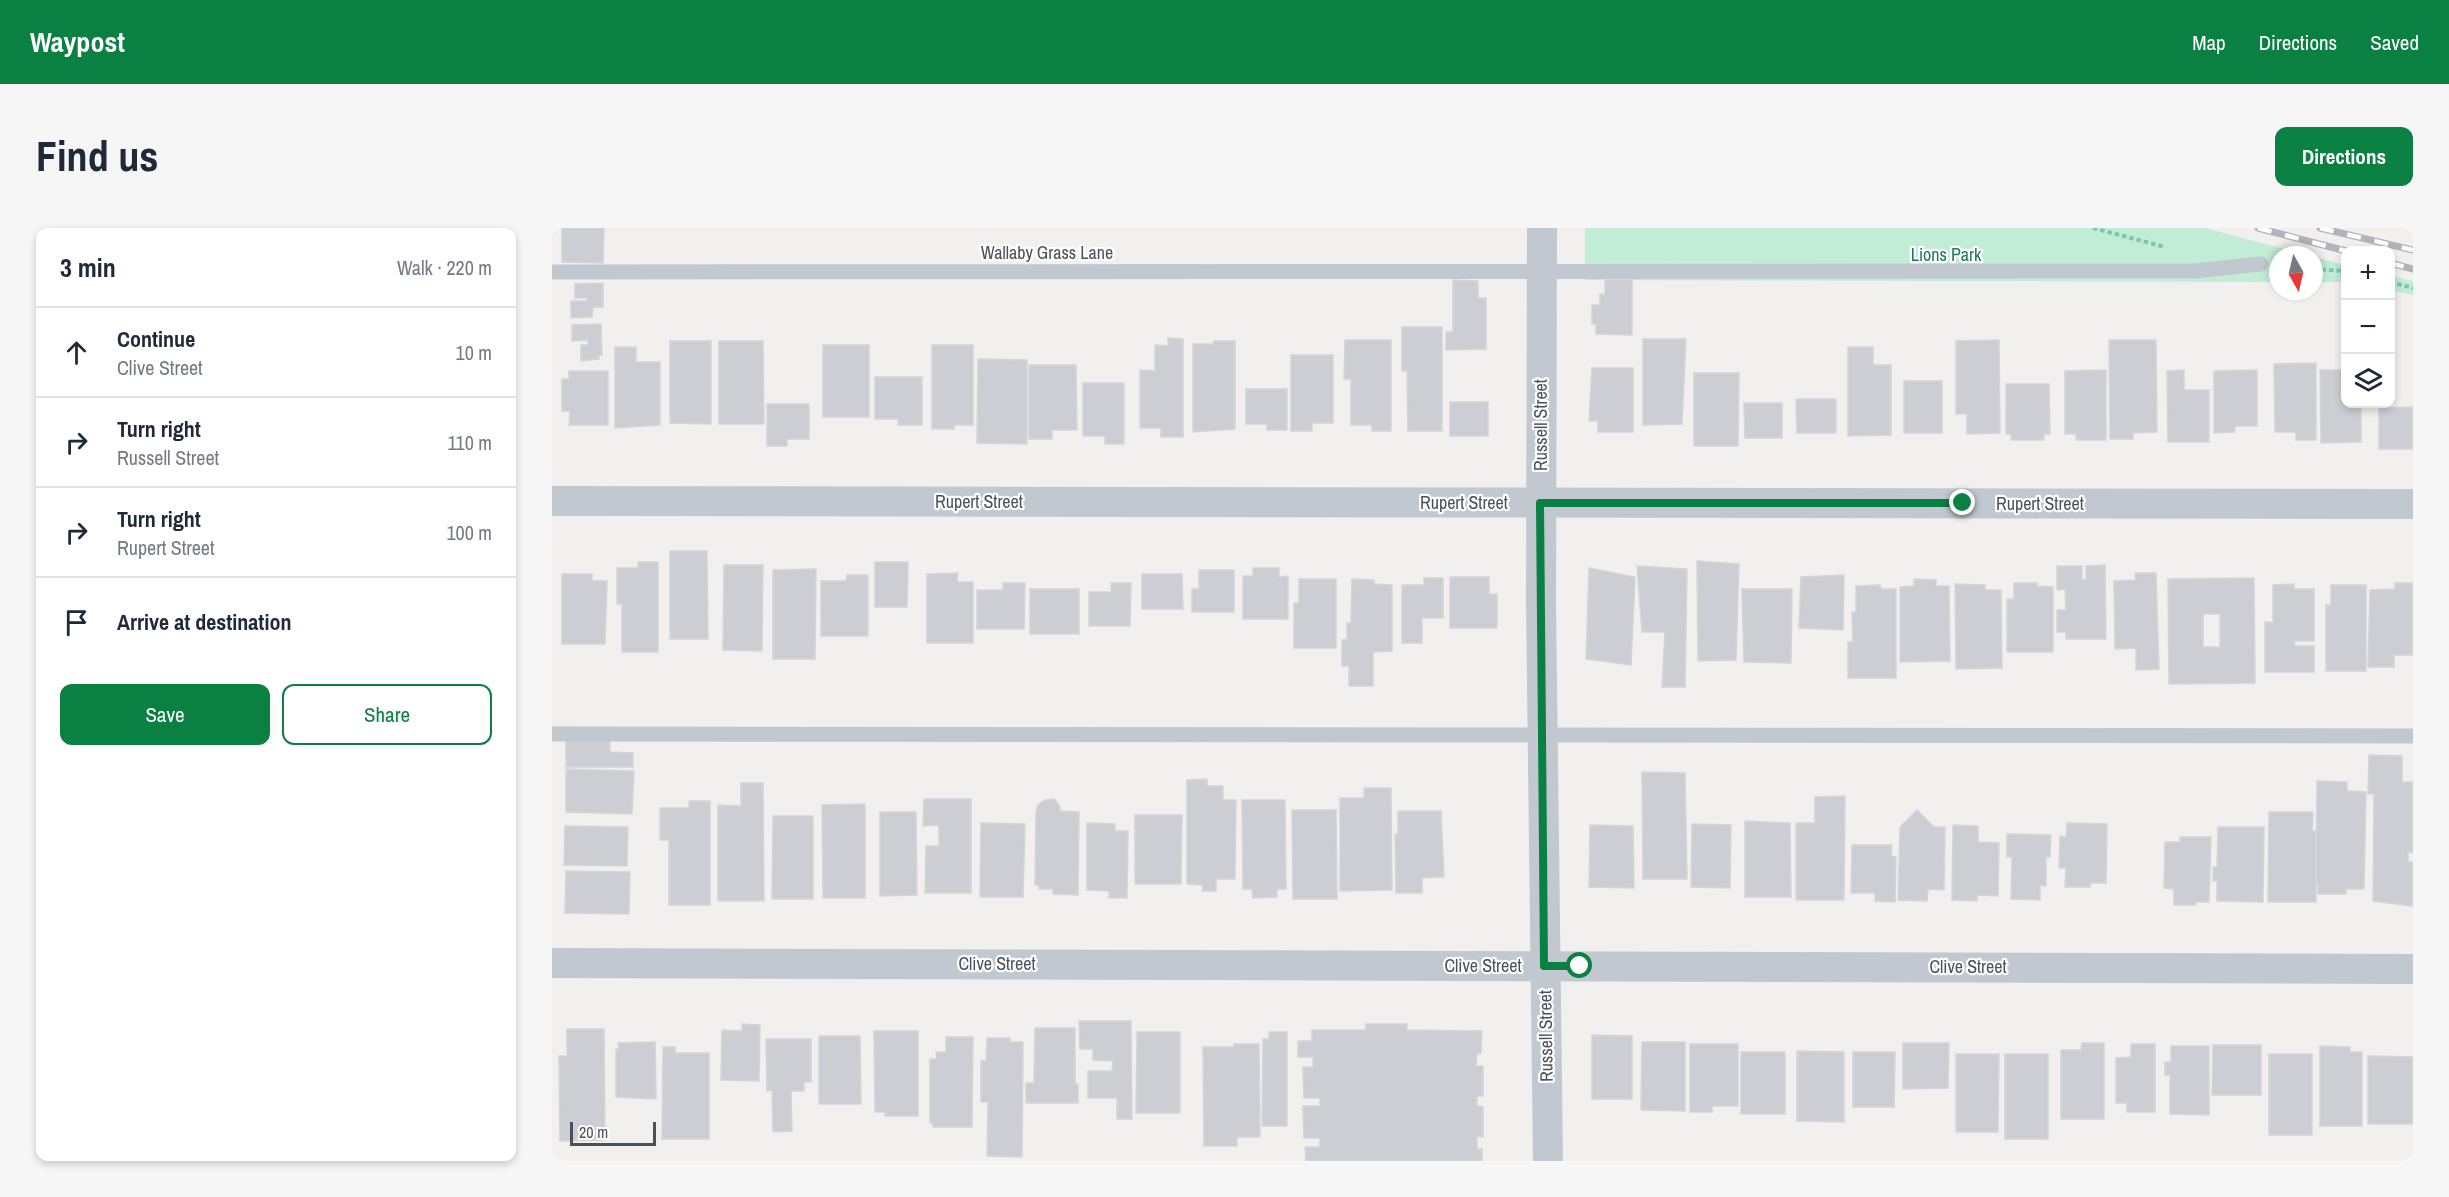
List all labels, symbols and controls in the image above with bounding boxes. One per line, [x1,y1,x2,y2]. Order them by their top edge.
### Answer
text: Waypost [30,23,125,61]
text: Map [2192,28,2226,57]
text: Directions [2259,28,2337,57]
text: Saved [2370,28,2419,57]
button: Directions [2275,127,2413,186]
text: Find us [36,128,158,184]
street label: Wallaby Grass Lane [981,240,1113,265]
park label: Lions Park [1911,242,1982,267]
north arrow [2269,246,2323,300]
map controls [2341,246,2395,408]
button: + [2341,246,2395,300]
text: 3 min [60,250,116,285]
text: Walk · 220 m [397,254,492,281]
button: − [2341,300,2395,354]
text: Continue [117,324,195,354]
icon: ahead [60,336,93,369]
text: 10 m [456,339,492,366]
text: Clive Street [117,354,203,381]
button: layers [2341,354,2395,408]
street label: Russell Street [1528,379,1553,471]
text: Turn right [117,414,201,444]
icon: right [60,426,93,459]
text: 110 m [448,429,492,456]
text: Russell Street [117,444,219,471]
street label: Rupert Street [935,489,1023,514]
route end [1949,489,1975,515]
street label: Rupert Street [1420,490,1508,515]
street label: Rupert Street [1996,491,2084,516]
text: Turn right [117,504,201,534]
icon: right [60,516,93,549]
text: 100 m [446,519,492,546]
text: Rupert Street [117,534,215,561]
icon: arrive [60,606,93,639]
text: Arrive at destination [117,607,291,637]
button: Save [60,684,270,745]
button: Share [282,684,492,745]
street label: Clive Street [958,951,1036,976]
route start [1566,952,1592,978]
street label: Clive Street [1444,953,1522,978]
street label: Clive Street [1929,954,2007,979]
street label: Russell Street [1532,990,1559,1082]
scale bar [570,1119,656,1146]
text: 20 m [579,1121,608,1143]

